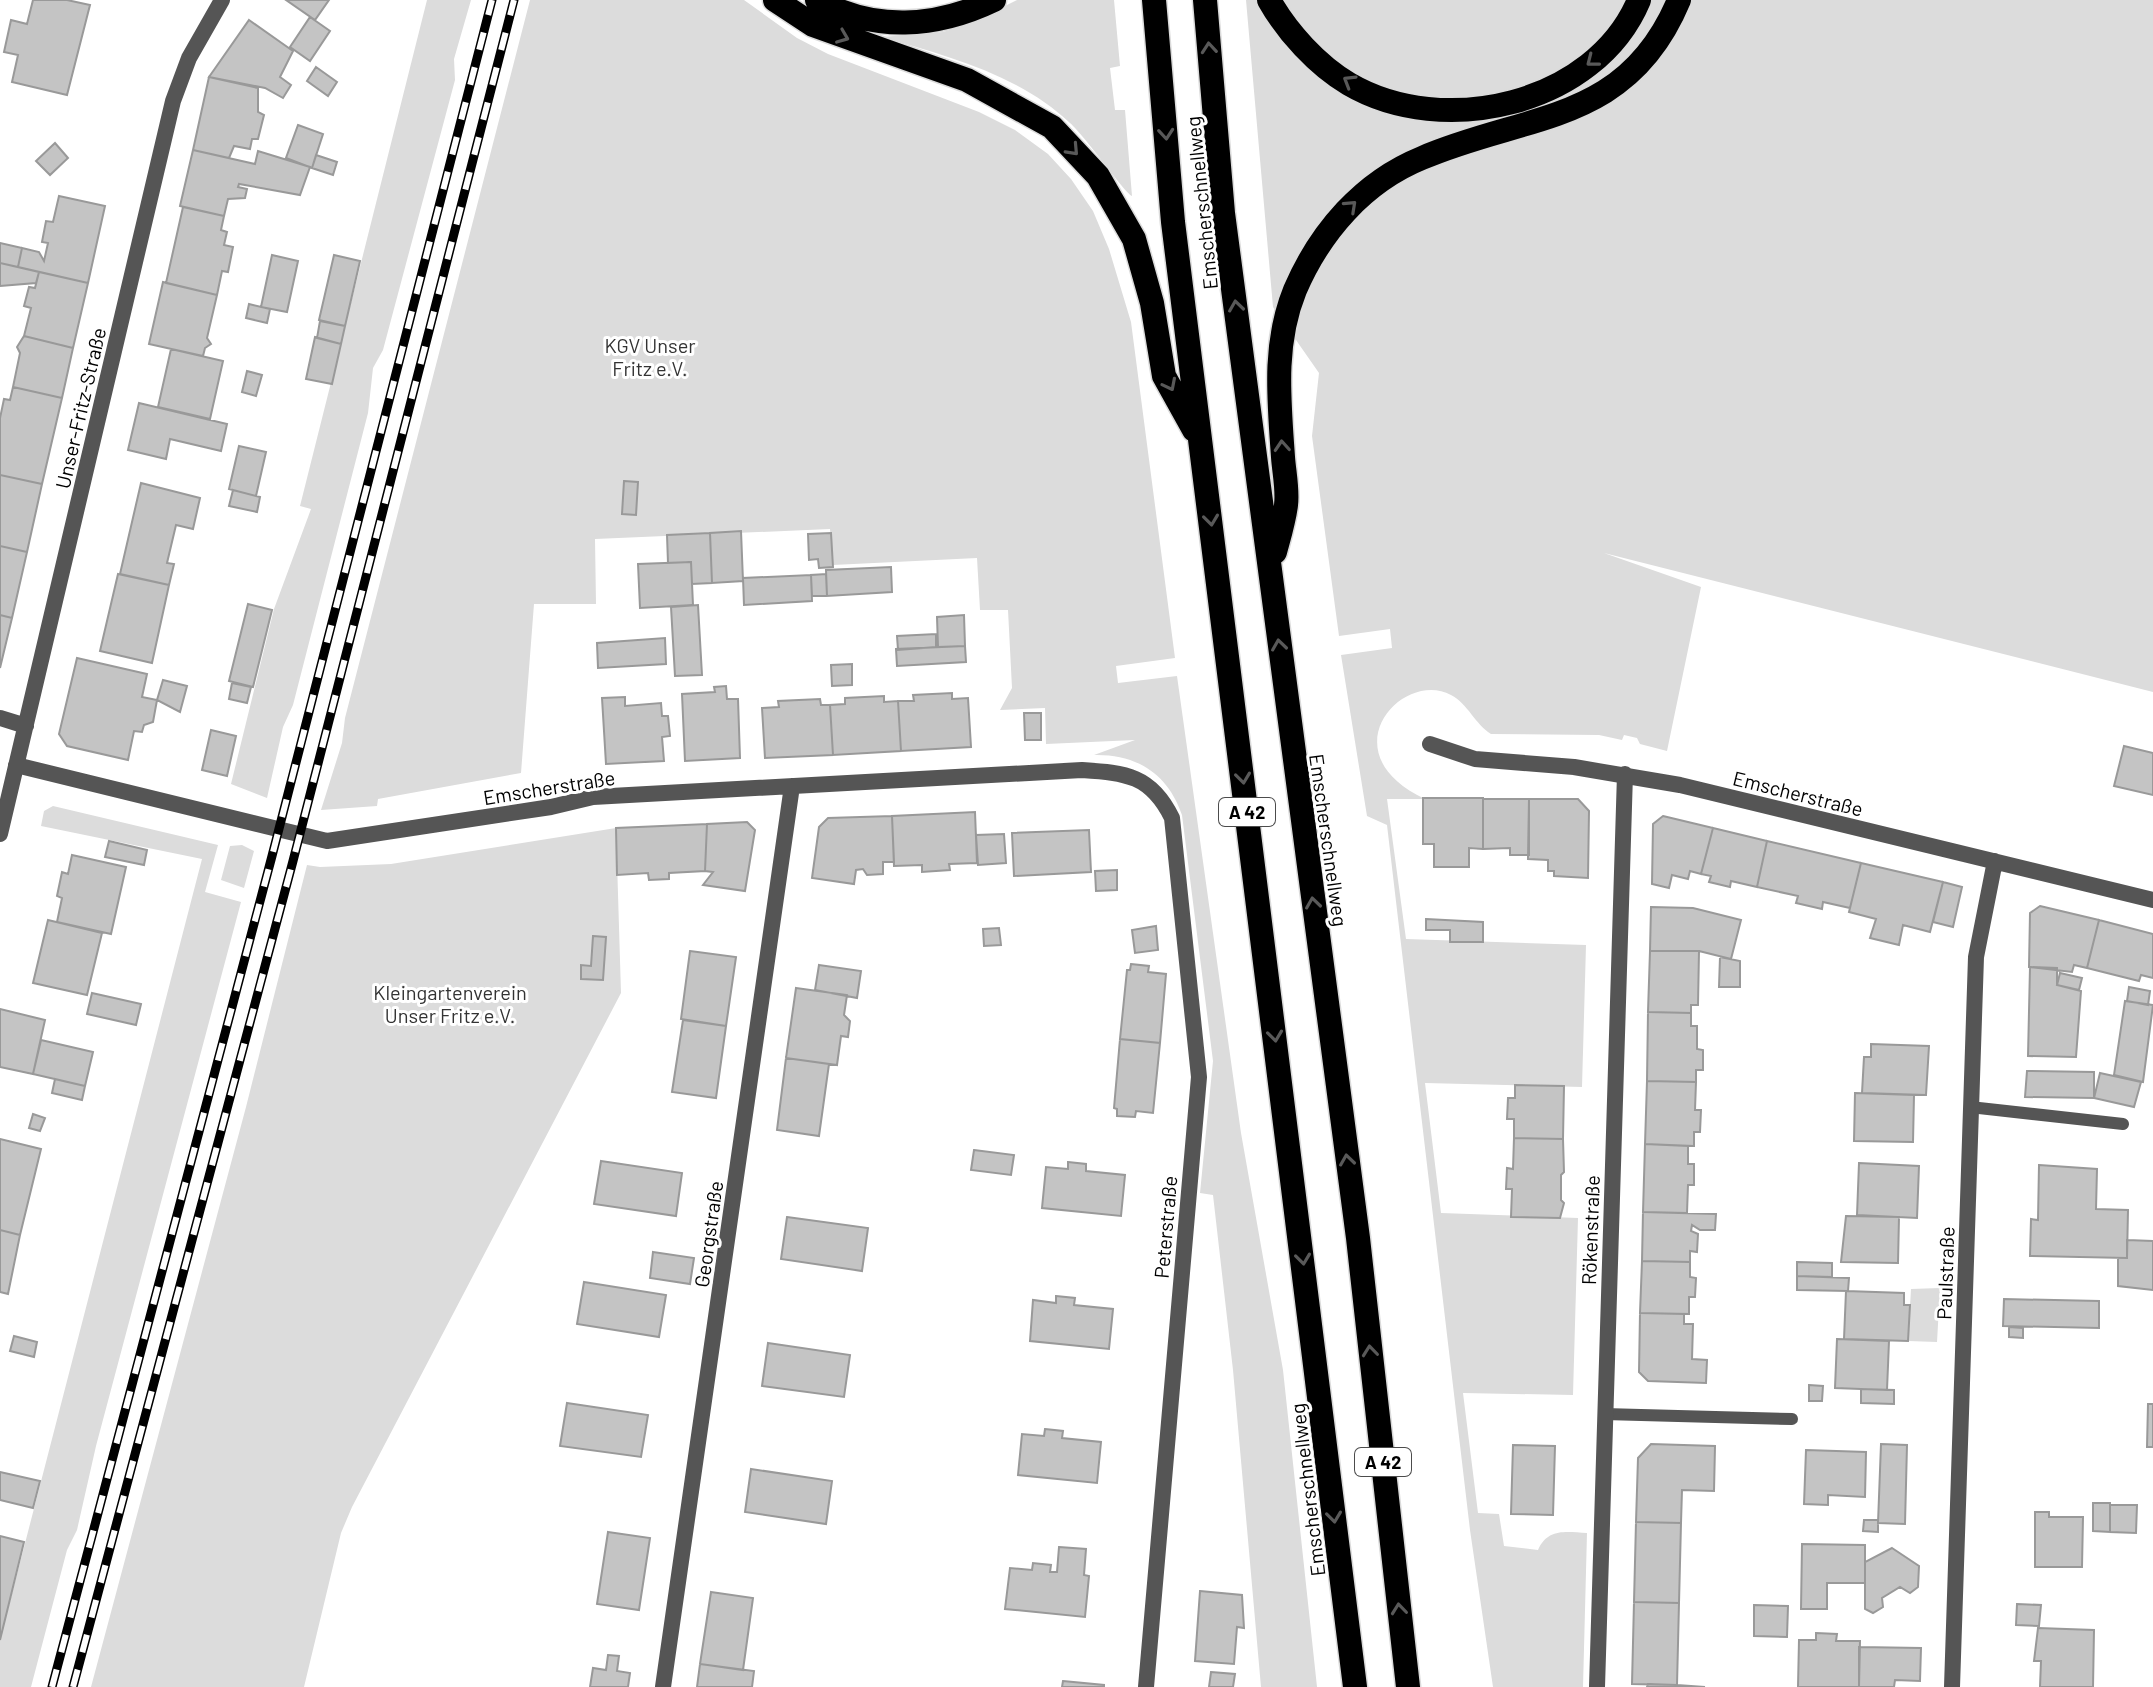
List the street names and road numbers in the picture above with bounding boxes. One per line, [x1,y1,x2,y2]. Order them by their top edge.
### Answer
street label: Emscherschnellweg [1180,115,1222,291]
street label: Unser-Fritz-Straße [50,325,110,491]
street label: Emscherschnellweg [1305,752,1353,928]
street label: Emscherstraße [481,765,617,809]
street label: Emscherstraße [1730,765,1866,821]
road number: A 42 [1219,798,1275,826]
street label: Peterstraße [1149,1175,1181,1279]
street label: Rökenstraße [1576,1175,1604,1285]
street label: Georgstraße [689,1179,727,1289]
street label: Paulstraße [1931,1226,1959,1320]
street label: Emscherschnellweg [1284,1402,1330,1578]
road number: A 42 [1355,1448,1411,1476]

